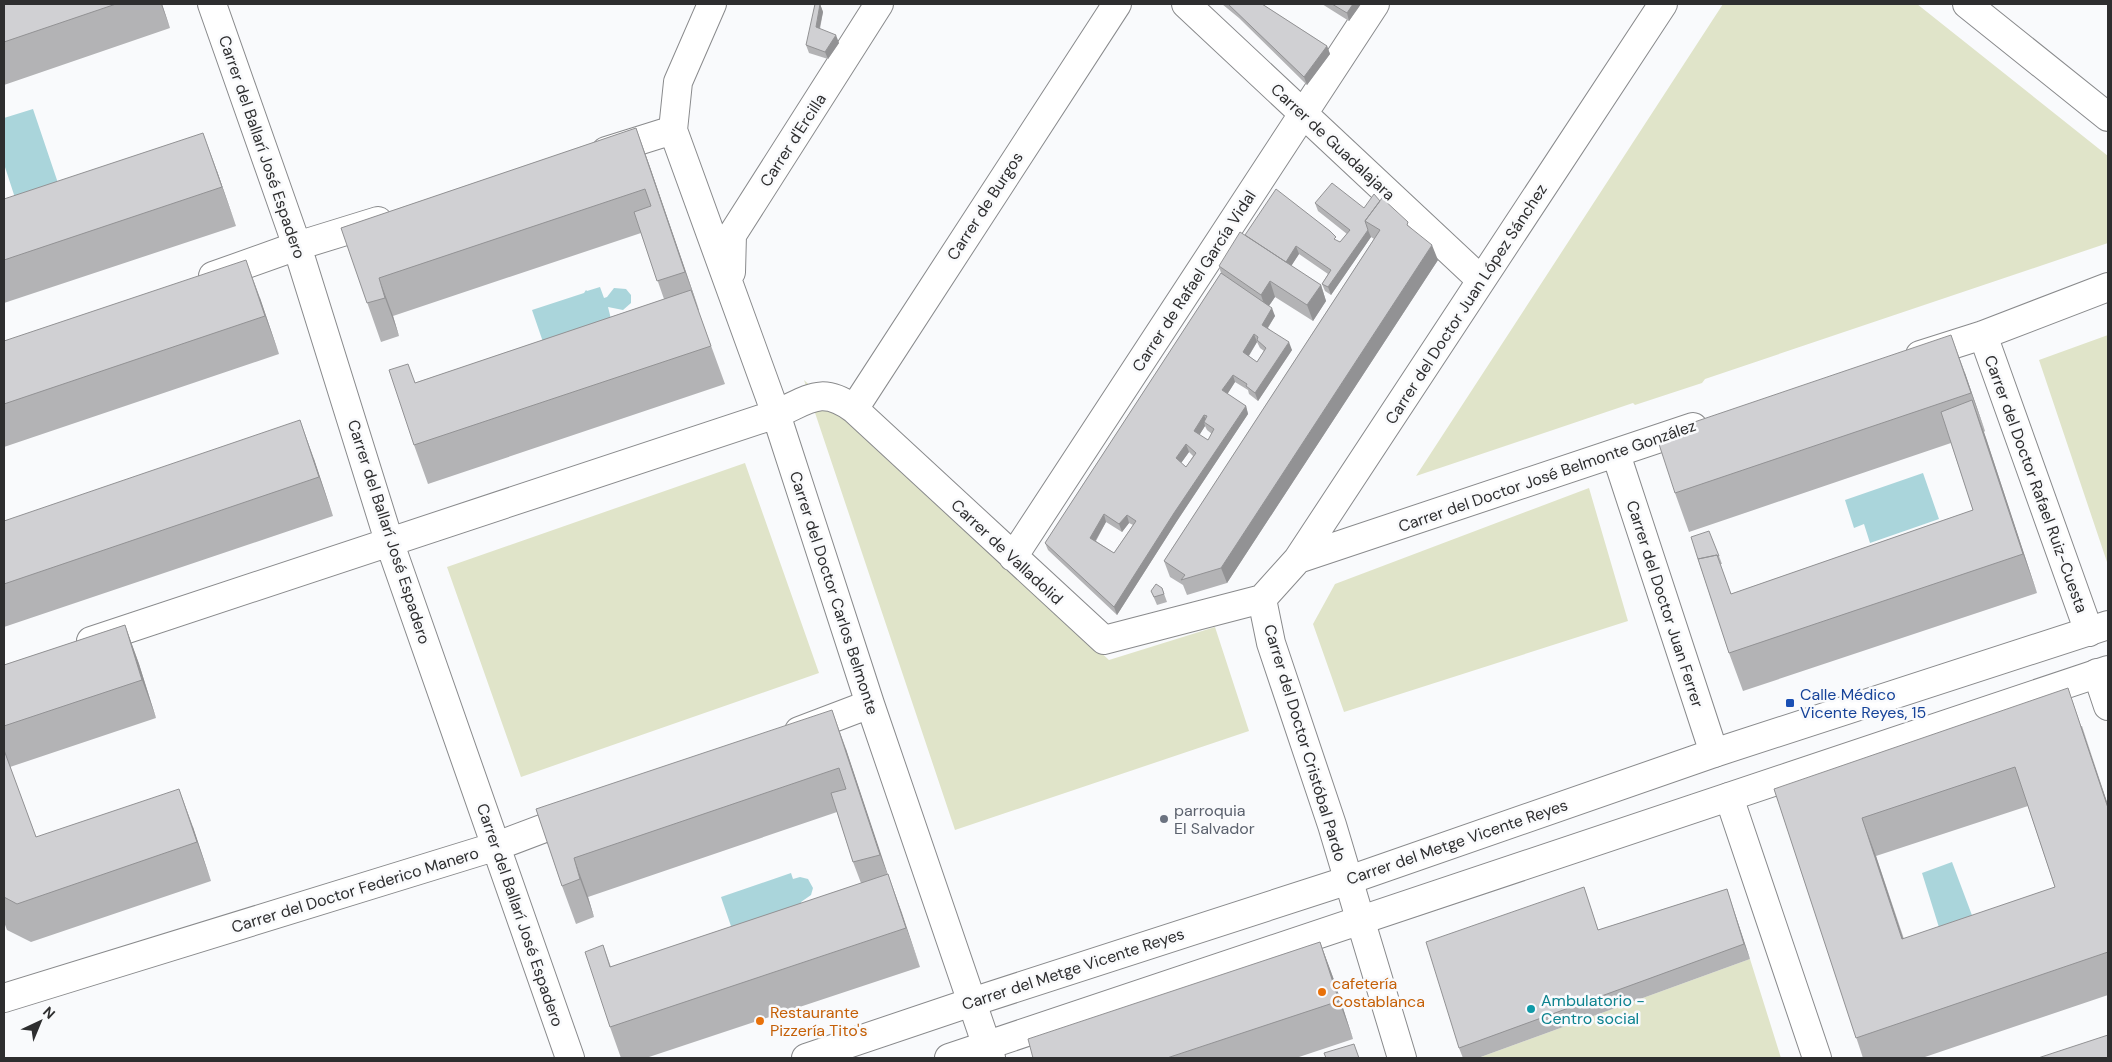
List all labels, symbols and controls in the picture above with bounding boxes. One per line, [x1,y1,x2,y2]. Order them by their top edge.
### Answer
street label: Carrer del Ballarí José Espadero [214,33,310,261]
street label: Carrer de Guadalajara [1266,79,1400,205]
street label: Carrer d'Ercilla [755,89,831,191]
street label: Carrer de Burgos [942,148,1028,264]
street label: Carrer del Doctor Juan López Sánchez [1380,180,1552,428]
street label: Carrer de Rafael García Vidal [1127,186,1261,376]
street label: Carrer del Doctor Rafael Ruiz-Cuesta [1980,352,2092,616]
street label: Carrer del Doctor José Belmonte González [1395,415,1699,537]
street label: Carrer del Ballarí José Espadero [343,417,435,647]
street label: Carrer del Doctor Carlos Belmonte [785,469,883,717]
street label: Carrer de Valladolid [947,495,1067,609]
street label: Carrer del Doctor Juan Ferrer [1622,498,1708,710]
street label: Carrer del Doctor Cristóbal Pardo [1259,622,1351,864]
place label: Calle Médico Vicente Reyes, 15 [1800,684,1926,723]
marker: Calle Médico Vicente Reyes, 15 [1784,697,1796,709]
street label: Carrer del Metge Vicente Reyes [1344,794,1570,890]
place label: parroquia El Salvador [1174,800,1255,839]
street label: Carrer del Ballarí José Espadero [472,801,568,1029]
marker: parroquia El Salvador [1158,813,1170,825]
street label: Carrer del Doctor Federico Manero [229,842,481,938]
street label: Carrer del Metge Vicente Reyes [959,923,1187,1015]
place label: cafetería Costablanca [1332,973,1425,1012]
marker: cafetería Costablanca [1316,986,1328,998]
place label: Ambulatorio - Centro social [1541,990,1645,1029]
north arrow [15,997,65,1047]
place label: Restaurante Pizzería Tito's [770,1002,868,1041]
text: N [39,1003,59,1023]
marker: Ambulatorio - Centro social [1525,1003,1537,1015]
marker: Restaurante Pizzería Tito's [754,1015,766,1027]

